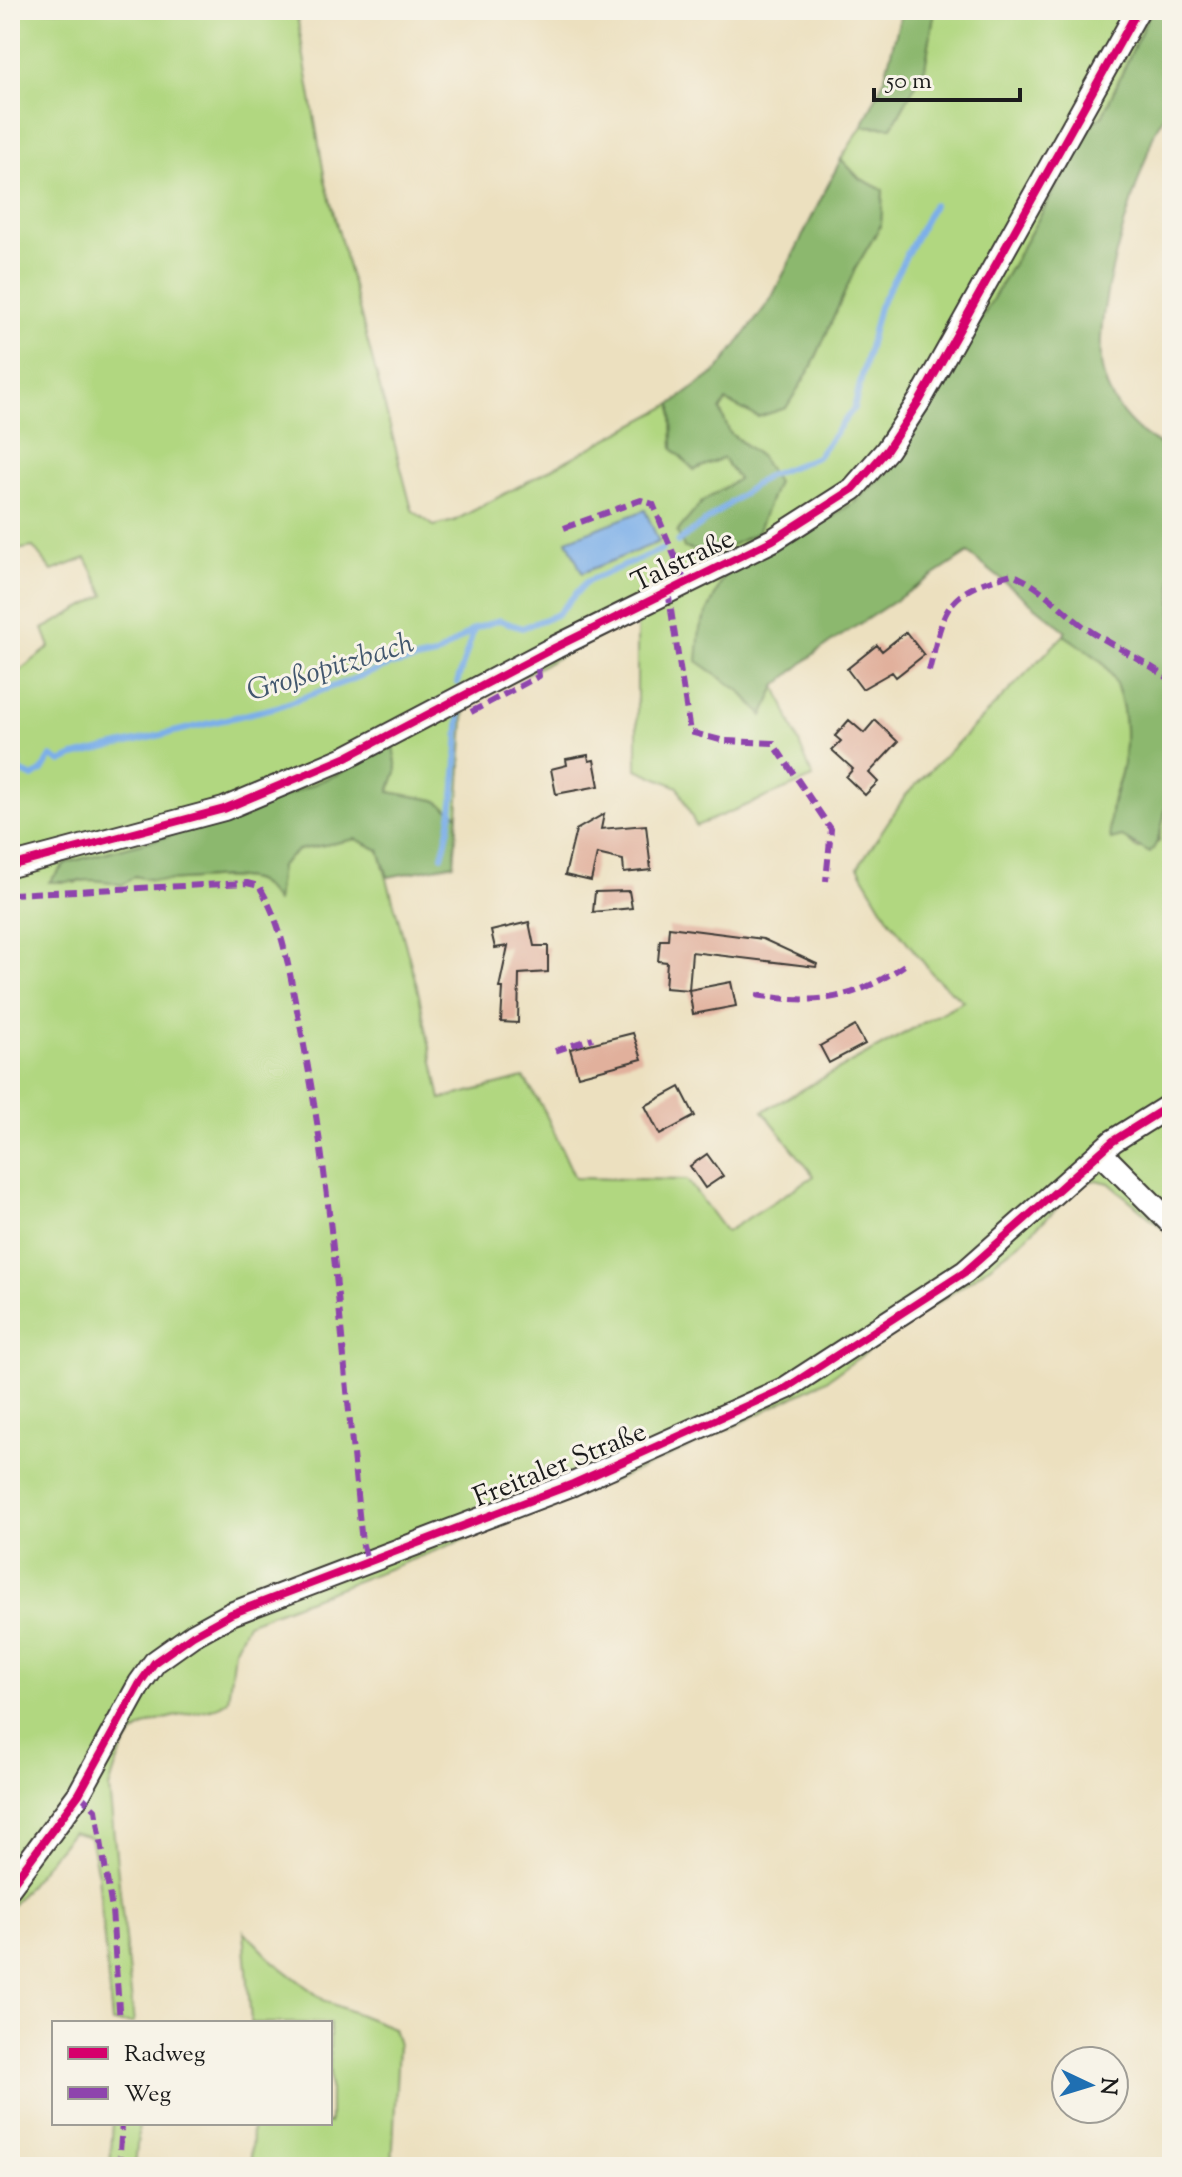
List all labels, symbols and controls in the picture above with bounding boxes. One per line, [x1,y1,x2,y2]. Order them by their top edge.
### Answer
scale bar [874,52,1020,102]
text: 50 m [884,65,932,99]
street label: Talstraße [625,520,741,604]
water label: Großopitzbach [242,623,420,714]
street label: Freitaler Straße [468,1413,653,1519]
legend [52,2021,332,2125]
text: Radweg [124,2038,206,2072]
north arrow [1050,2045,1130,2125]
text: N [1090,2076,1124,2096]
text: Weg [124,2078,171,2112]

